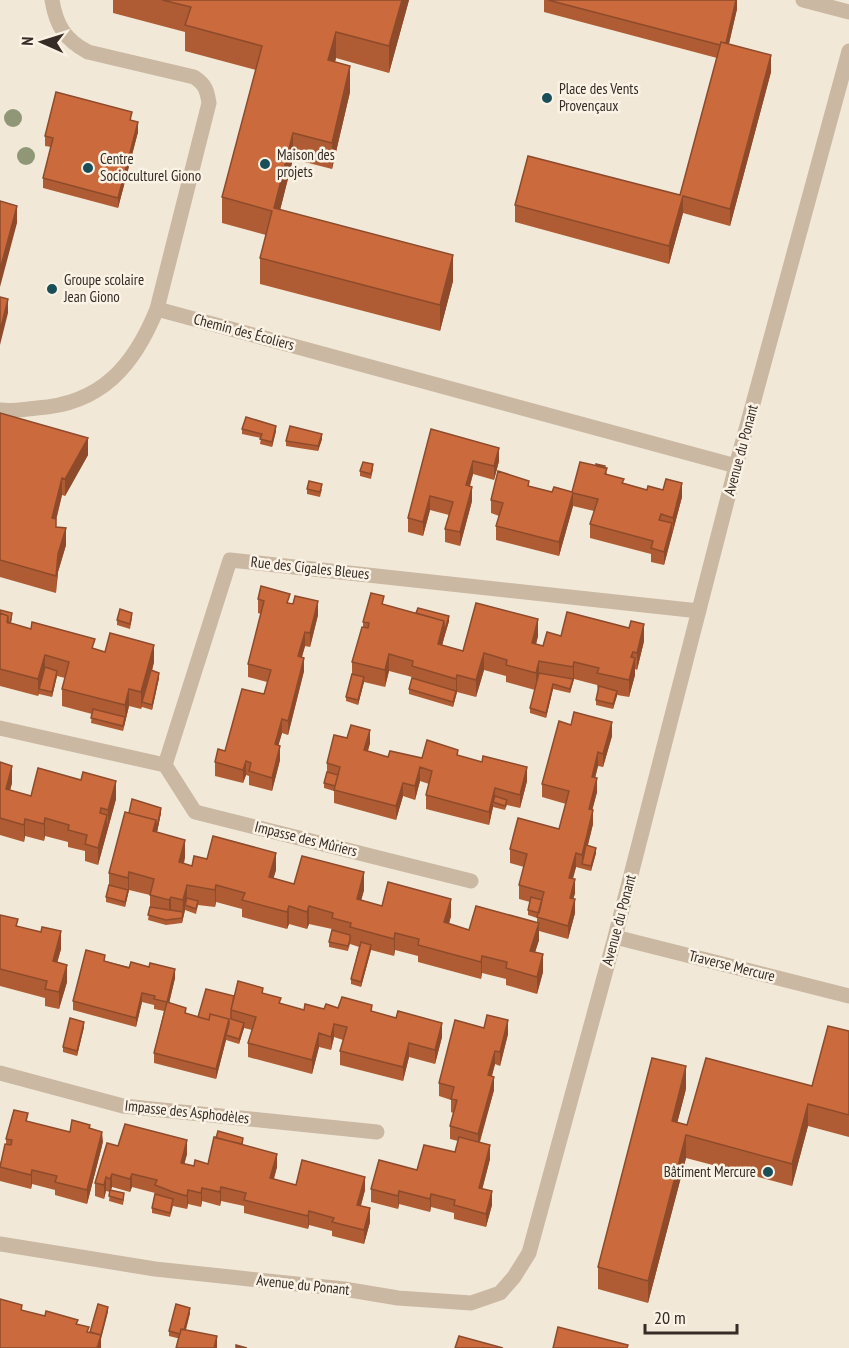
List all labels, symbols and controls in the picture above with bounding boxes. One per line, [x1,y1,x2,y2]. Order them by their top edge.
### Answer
north arrow [12,12,72,72]
text: N [17,36,37,46]
place label: Place des Vents Provençaux [559,79,639,115]
marker: Place des Vents Provençaux [540,91,554,105]
place label: Maison des projets [277,145,335,181]
place label: Centre Socioculturel Giono [100,149,201,185]
marker: Maison des projets [258,157,272,171]
marker: Centre Socioculturel Giono [81,161,95,175]
place label: Groupe scolaire Jean Giono [63,270,144,306]
marker: Groupe scolaire Jean Giono [45,282,59,296]
street label: Chemin des Écoliers [192,309,297,354]
street label: Avenue du Ponant [719,402,762,497]
street label: Rue des Cigales Bleues [250,552,370,583]
street label: Impasse des Mûriers [253,817,359,860]
street label: Avenue du Ponant [597,872,640,967]
street label: Traverse Mercure [687,946,777,985]
street label: Impasse des Asphodèles [124,1096,250,1127]
place label: Bâtiment Mercure [664,1162,756,1181]
marker: Bâtiment Mercure [761,1165,775,1179]
street label: Avenue du Ponant [256,1270,350,1299]
scale bar [645,1297,736,1335]
text: 20 m [654,1306,686,1329]

